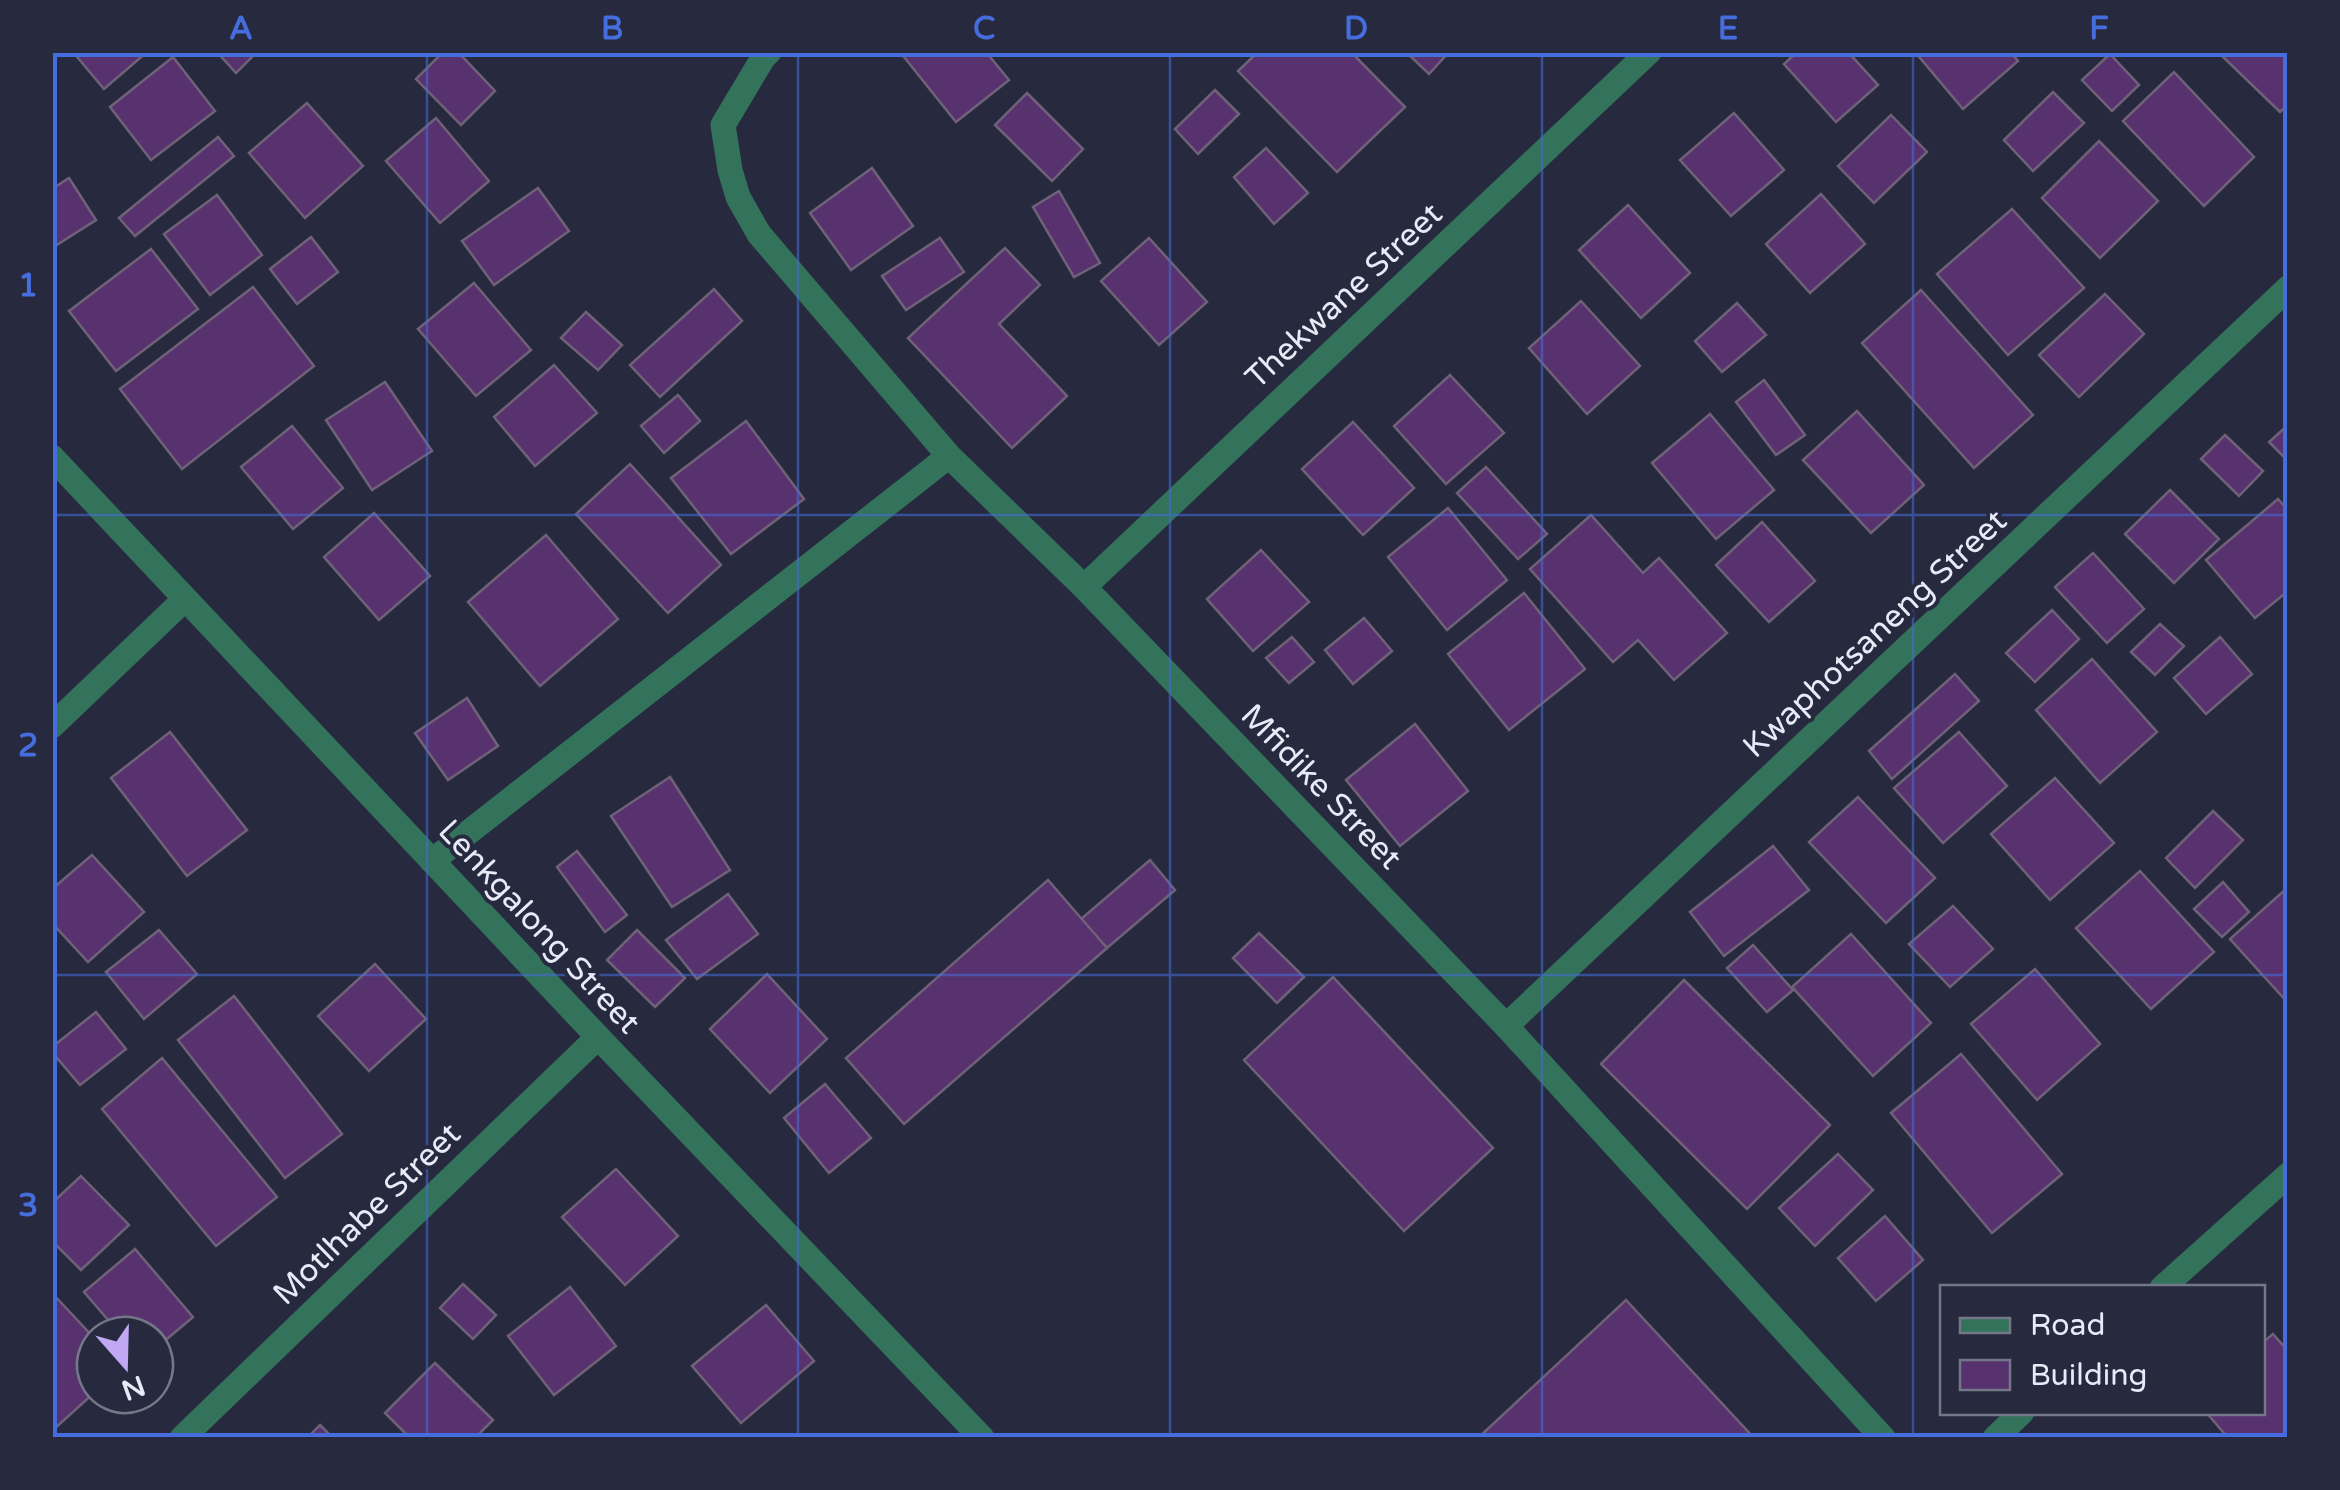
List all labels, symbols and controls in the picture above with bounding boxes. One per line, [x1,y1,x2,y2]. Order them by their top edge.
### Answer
text: A [229,10,253,48]
text: B [601,10,623,48]
text: C [973,10,995,48]
text: D [1344,10,1368,48]
text: E [1718,10,1738,48]
text: F [2089,10,2109,48]
street label: Thekwane Street [1238,195,1450,397]
text: 1 [18,267,38,305]
street label: Kwaphotsaneng Street [1735,502,2015,766]
street label: Mfidike Street [1233,697,1409,877]
text: 2 [18,727,38,765]
street label: Lenkgalong Street [430,812,648,1042]
street label: Motlhabe Street [265,1115,469,1313]
text: 3 [18,1187,38,1225]
legend [1940,1285,2265,1415]
text: Road [2030,1307,2105,1344]
north arrow [75,1315,175,1415]
text: Building [2030,1357,2147,1394]
text: N [117,1368,150,1407]

